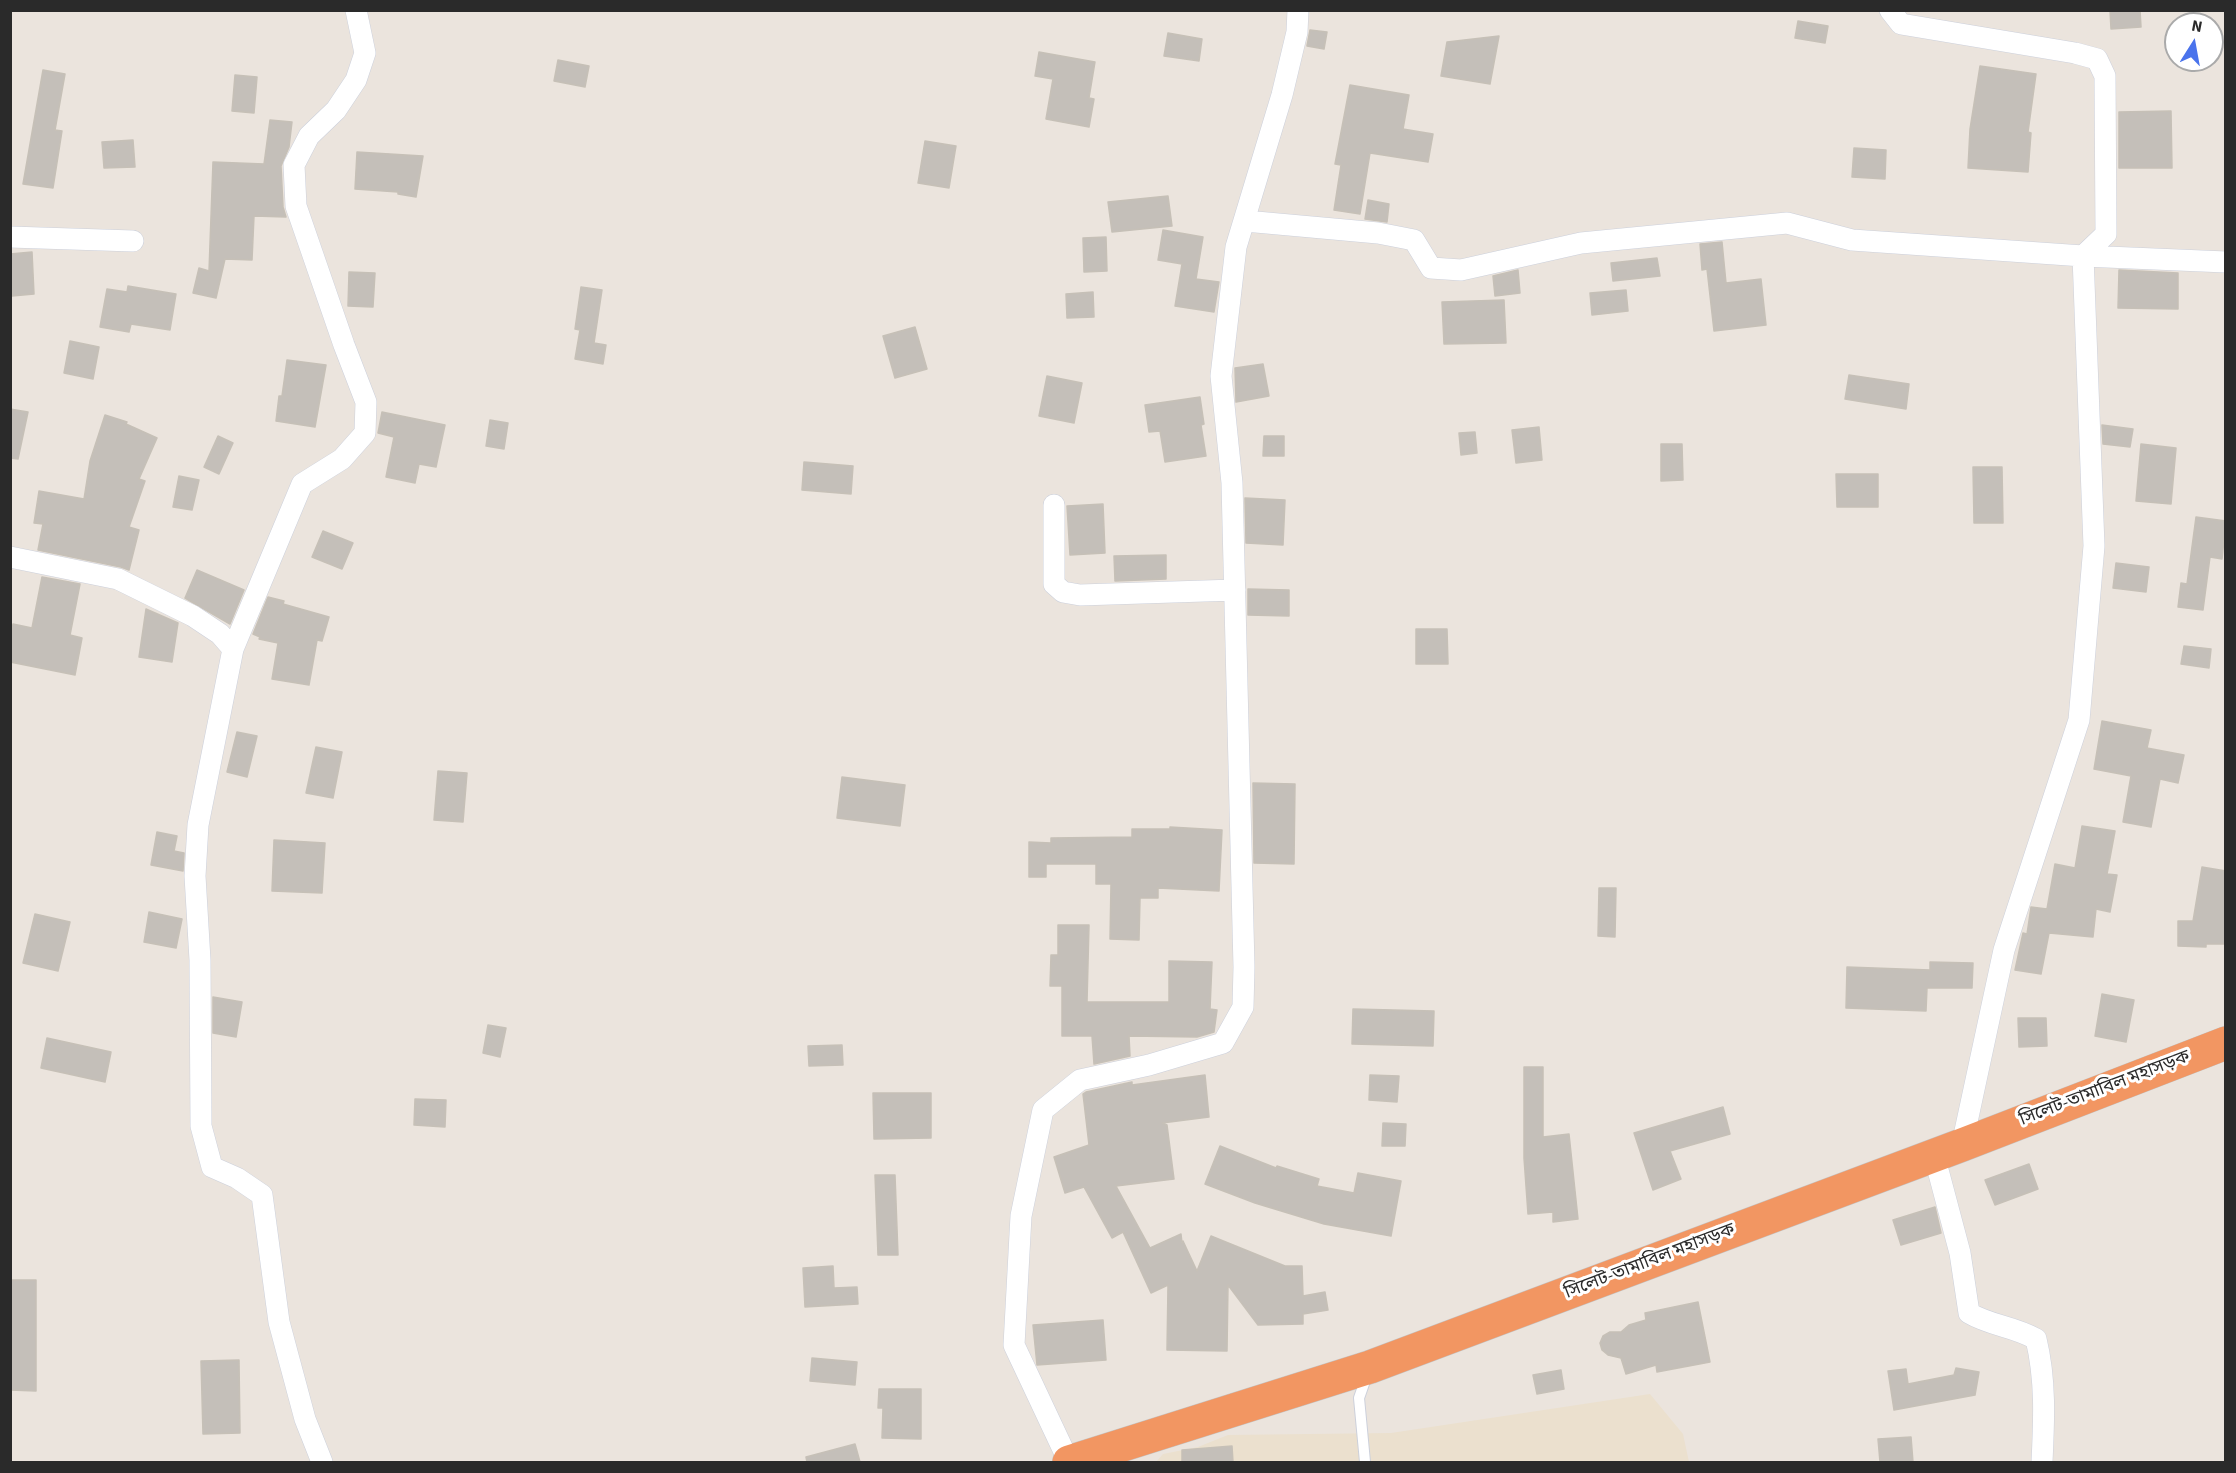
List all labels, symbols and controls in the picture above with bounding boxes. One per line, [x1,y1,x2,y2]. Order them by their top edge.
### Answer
north arrow [2164,12,2224,72]
text: N [2190,14,2204,38]
street label: সিলেট-তামাবিল মহাসড়ক [2017,1047,2193,1131]
street label: সিলেট-তামাবিল মহাসড়ক [1562,1220,1738,1304]

